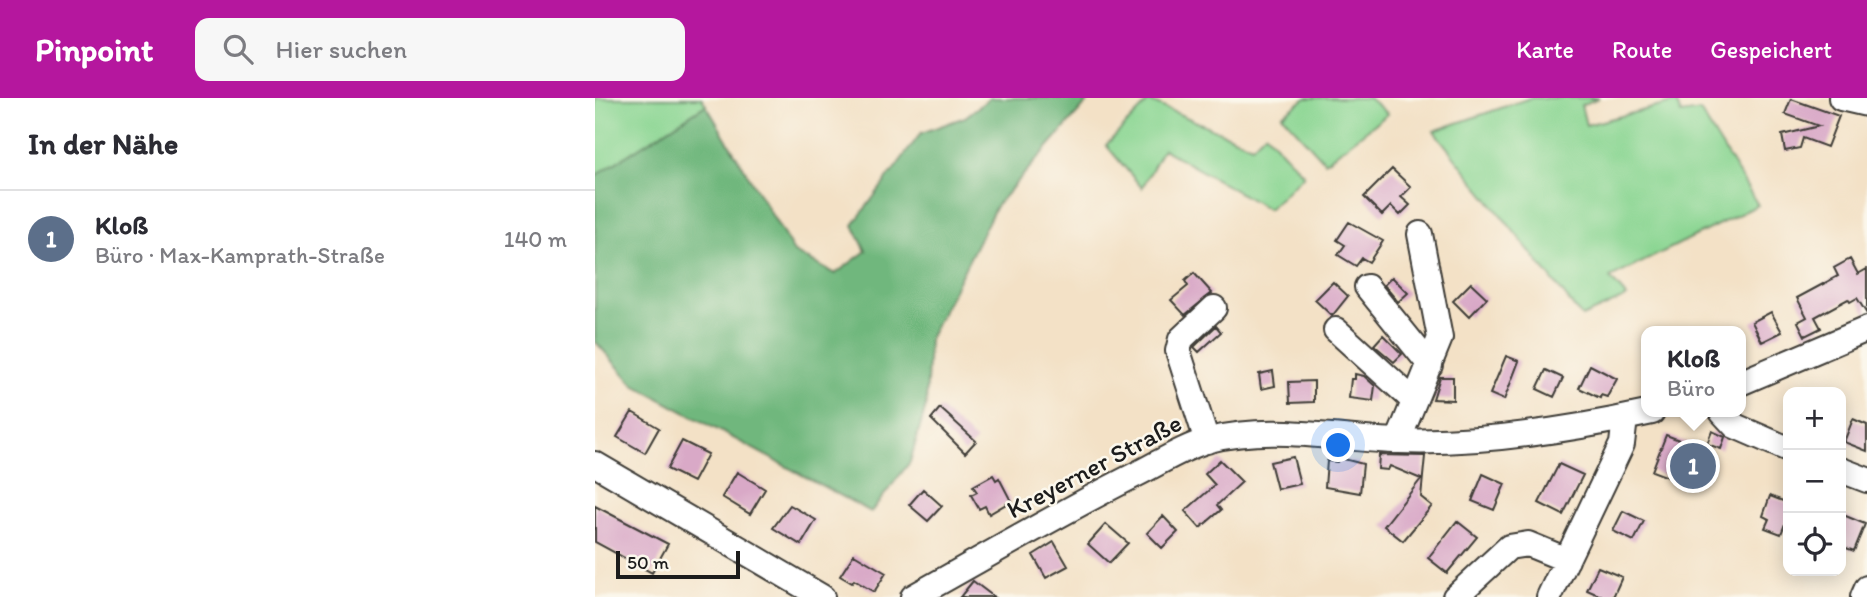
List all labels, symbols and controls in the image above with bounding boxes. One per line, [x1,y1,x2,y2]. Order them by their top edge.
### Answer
search box [195,18,685,81]
text: Pinpoint [35,30,153,69]
icon: search [219,30,257,68]
text: Hier suchen [275,33,407,65]
text: Karte [1516,35,1574,64]
text: Route [1612,35,1672,64]
text: Gespeichert [1710,35,1832,64]
text: In der Nähe [28,125,178,162]
text: Kloß [95,209,148,241]
text: 1 [46,225,56,253]
text: 140 m [504,225,567,253]
text: Büro · Max-Kamprath-Straße [95,241,385,269]
popup [1641,326,1746,417]
text: Kloß [1667,342,1720,374]
text: Büro [1667,374,1715,402]
map controls [1783,387,1846,576]
button: + [1783,387,1846,450]
street label: Kreyerner Straße [1001,406,1187,526]
your location [1321,428,1355,462]
pin: 1 [1670,440,1716,492]
button: − [1783,450,1846,513]
button: locate [1783,513,1846,576]
scale bar [616,548,740,580]
text: 50 m [627,551,669,574]

